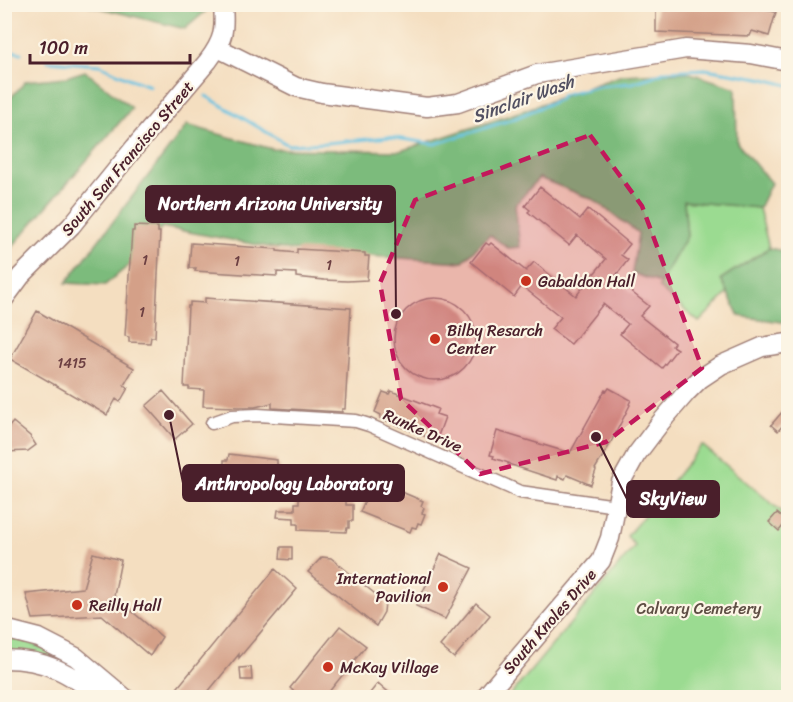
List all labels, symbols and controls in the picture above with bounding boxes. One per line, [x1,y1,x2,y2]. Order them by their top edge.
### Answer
scale bar [30,27,190,65]
text: 100 m [39,32,88,64]
water label: Sinclair Wash [467,65,580,132]
street label: South San Francisco Street [53,74,201,243]
callout: Northern Arizona University [146,186,395,222]
text: Northern Arizona University [157,188,383,220]
house number: 1 [142,248,148,273]
house number: 1 [234,249,240,274]
house number: 1 [326,253,332,278]
place label: Gabaldon Hall [538,267,635,296]
marker: Gabaldon Hall [519,274,533,288]
house number: 1 [139,300,145,325]
place label: Bilby Resarch Center [447,316,543,363]
marker: Bilby Resarch Center [428,332,442,346]
house number: 1415 [57,351,87,376]
street label: Runke Drive [379,400,467,461]
callout: Anthropology Laboratory [183,465,404,501]
text: Anthropology Laboratory [194,468,393,500]
callout: SkyView [627,481,719,517]
text: SkyView [638,483,707,515]
street label: South Knoles Drive [495,562,604,681]
place label: International Pavilion [336,564,431,611]
marker: International Pavilion [436,580,450,594]
place label: Reilly Hall [89,591,162,620]
park label: Calvary Cemetery [637,594,762,623]
marker: Reilly Hall [70,598,84,612]
place label: McKay Village [340,653,439,682]
marker: McKay Village [321,660,335,674]

